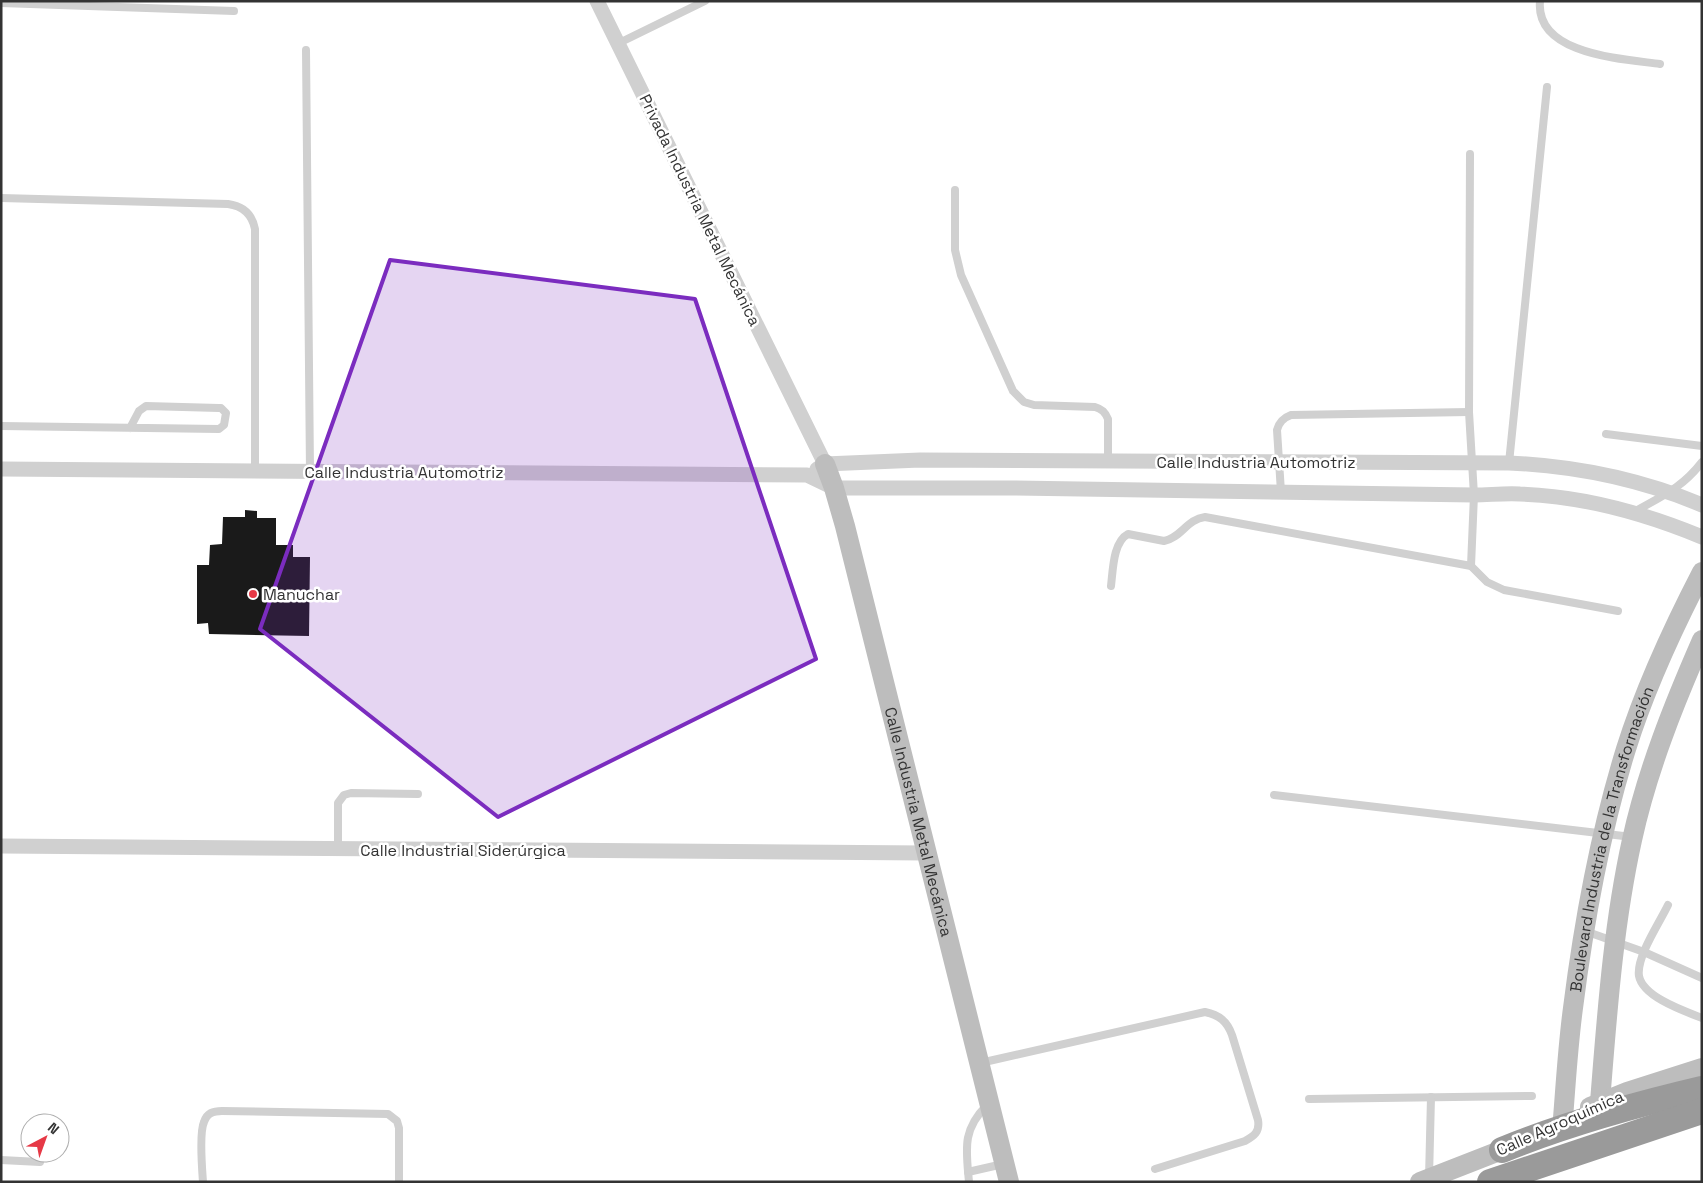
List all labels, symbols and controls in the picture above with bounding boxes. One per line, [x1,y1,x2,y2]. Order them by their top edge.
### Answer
street label: Privada Industria Metal Mecánica [635,91,765,329]
street label: Calle Industria Automotriz [1156,452,1356,473]
street label: Calle Industria Automotriz [304,462,504,483]
place label: Manuchar [263,584,340,605]
marker: Manuchar [247,588,259,600]
street label: Boulevard Industria de la Transformación [1565,683,1658,993]
street label: Calle Industria Metal Mecánica [880,705,958,939]
street label: Calle Industrial Siderúrgica [360,840,566,861]
street label: Calle Agroquímica [1493,1086,1627,1160]
north arrow [20,1113,70,1163]
text: N [44,1118,63,1138]

